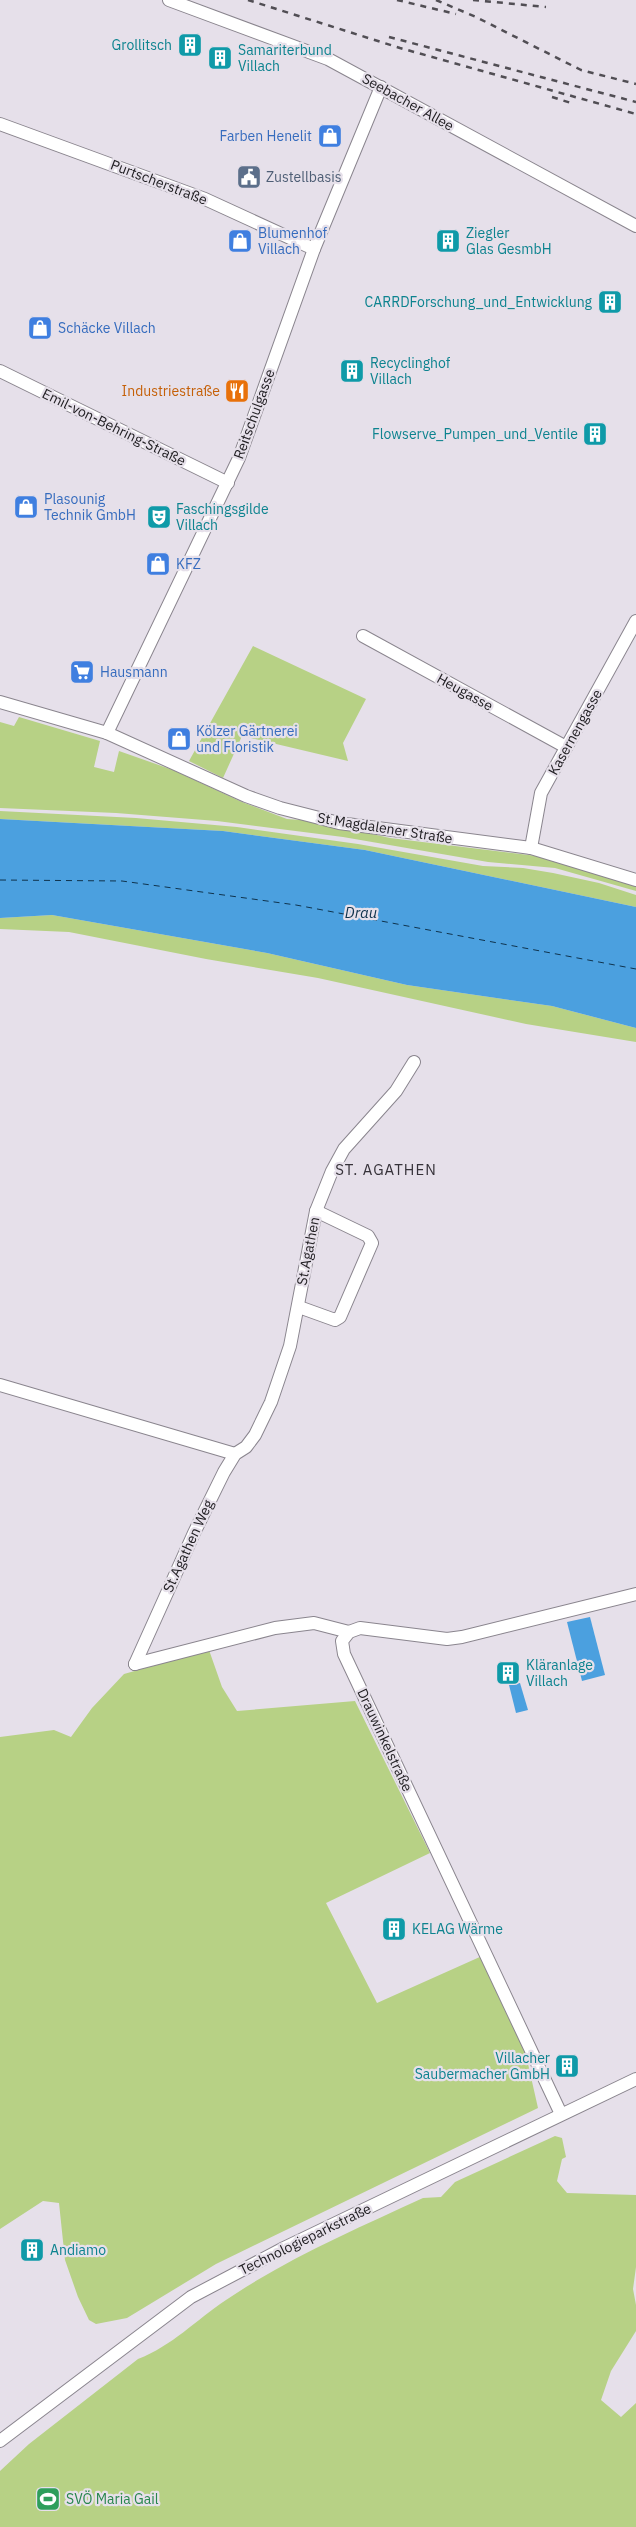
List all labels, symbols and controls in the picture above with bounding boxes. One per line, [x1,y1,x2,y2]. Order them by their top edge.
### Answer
building icon: Grollitsch [177,32,203,58]
place label: Grollitsch [112,36,172,54]
place label: Samariterbund Villach [238,41,332,75]
building icon: Samariterbund Villach [207,45,233,71]
street label: Seebacher Allee [359,69,457,135]
shop icon: Farben Henelit [317,123,343,149]
place label: Farben Henelit [220,127,312,145]
street label: Purtscherstraße [108,155,210,209]
public building icon: Zustellbasis [236,164,262,190]
place label: Zustellbasis [266,168,342,186]
place label: Blumenhof Villach [258,224,327,258]
place label: Ziegler Glas GesmbH [466,224,552,258]
shop icon: Blumenhof Villach [227,228,253,254]
building icon: Ziegler Glas GesmbH [435,228,461,254]
building icon: CARRDForschung_und_Entwicklung [597,289,623,315]
place label: CARRDForschung_und_Entwicklung [365,293,593,311]
shop icon: Schäcke Villach [27,315,53,341]
place label: Schäcke Villach [58,319,156,337]
place label: Recyclinghof Villach [370,354,451,388]
building icon: Recyclinghof Villach [339,358,365,384]
street label: Reitschulgasse [229,366,279,461]
restaurant icon: Industriestraße [224,378,250,404]
place label: Industriestraße [122,382,220,400]
street label: Emil-von-Behring-Straße [39,384,189,470]
building icon: Flowserve_Pumpen_und_Ventile [582,421,608,447]
place label: Flowserve_Pumpen_und_Ventile [372,425,578,443]
place label: Plasounig Technik GmbH [44,490,136,524]
shop icon: Plasounig Technik GmbH [13,494,39,520]
place label: Faschingsgilde Villach [176,500,269,534]
theatre icon: Faschingsgilde Villach [146,504,172,530]
shop icon: KFZ [145,551,171,577]
place label: KFZ [176,555,201,573]
supermarket icon: Hausmann [69,659,95,685]
place label: Hausmann [100,663,168,681]
street label: Heugasse [434,669,497,715]
street label: Kasernengasse [544,686,606,778]
place label: Kölzer Gärtnerei und Floristik [196,722,298,756]
shop icon: Kölzer Gärtnerei und Floristik [166,726,192,752]
street label: St.Magdalener Straße [316,808,454,848]
water label: Drau [345,903,377,922]
district label: ST. AGATHEN [335,1160,437,1179]
street label: St.Agathen [293,1215,323,1287]
street label: St.Agathen Weg [159,1496,218,1595]
place label: Kläranlage Villach [526,1656,593,1690]
building icon: Kläranlage Villach [495,1660,521,1686]
street label: Drauwinkelstraße [353,1686,417,1795]
building icon: KELAG Wärme [381,1916,407,1942]
place label: KELAG Wärme [412,1920,503,1938]
place label: Villacher Saubermacher GmbH [415,2049,550,2083]
building icon: Villacher Saubermacher GmbH [554,2053,580,2079]
street label: Technologieparkstraße [236,2199,374,2279]
building icon: Andiamo [19,2237,45,2263]
place label: Andiamo [50,2241,106,2259]
sports icon: SVÖ Maria Gail [35,2486,61,2512]
place label: SVÖ Maria Gail [66,2490,159,2508]

